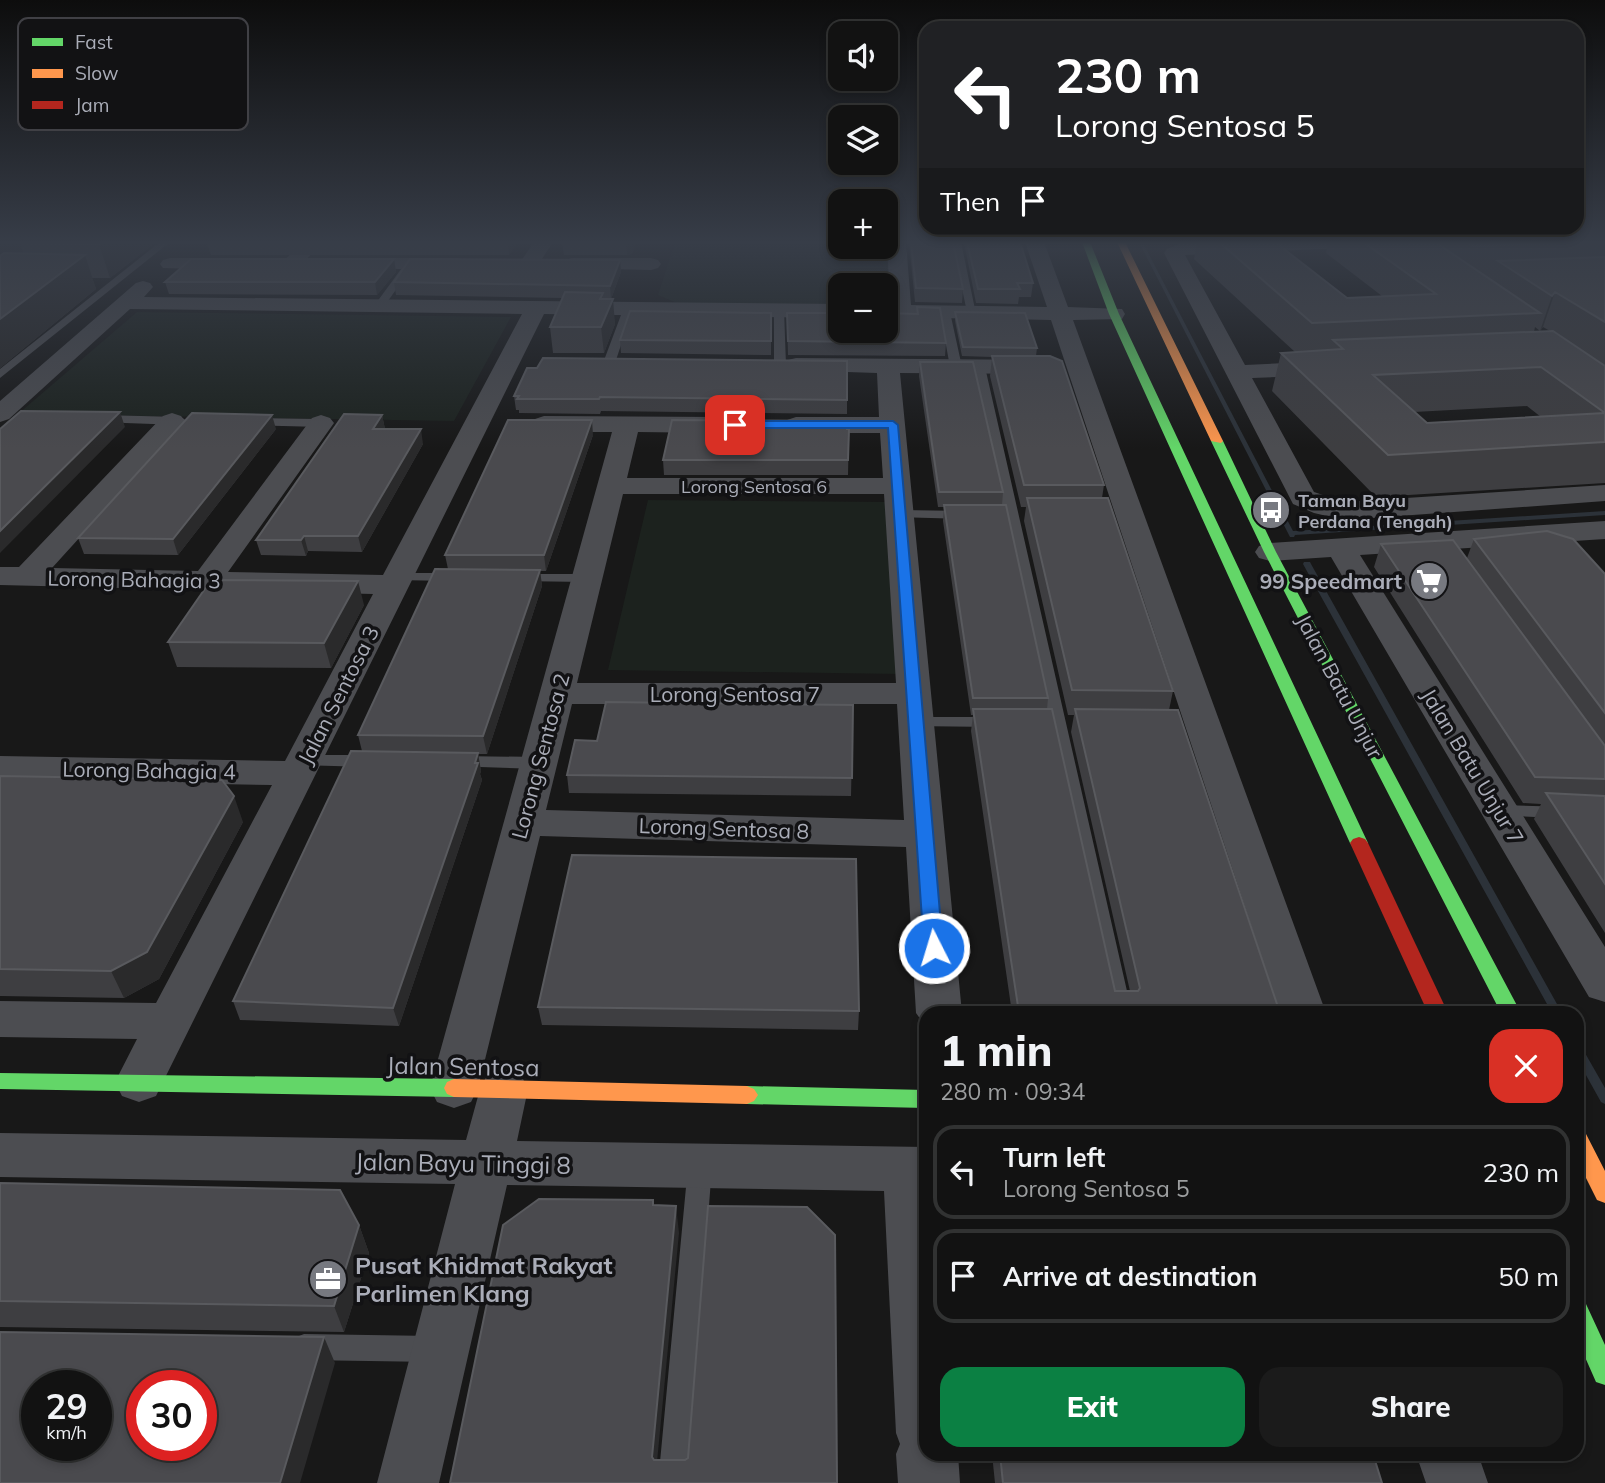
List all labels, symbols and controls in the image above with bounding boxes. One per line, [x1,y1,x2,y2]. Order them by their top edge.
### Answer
legend [18,18,248,130]
map controls [828,21,898,343]
button: sound [828,21,898,91]
text: Fast [75,30,113,54]
text: 230 m [1055,44,1201,105]
icon: left [940,49,1031,140]
text: Slow [75,61,119,85]
text: Jam [75,93,109,117]
button: layers [828,105,898,175]
text: Lorong Sentosa 5 [1055,105,1315,145]
icon: arrive [1014,182,1052,220]
text: Then [940,185,1000,218]
button: + [828,189,898,259]
button: − [828,273,898,343]
pin [705,395,765,455]
icon: arrive [716,406,754,444]
street label: Lorong Sentosa 6 [681,475,827,498]
bus stop icon: Taman Bayu Perdana (Tengah) [1250,489,1292,531]
place label: Taman Bayu Perdana (Tengah) [1298,489,1453,533]
supermarket icon: 99 Speedmart [1408,560,1450,602]
street label: Lorong Bahagia 3 [47,564,221,594]
place label: 99 Speedmart [1260,568,1402,594]
street label: Jalan Batu Unjur [1291,610,1389,763]
street label: Jalan Sentosa 3 [292,621,384,769]
street label: Lorong Sentosa 2 [505,670,575,842]
street label: Lorong Sentosa 7 [650,681,820,707]
street label: Jalan Batu Unjur 7 [1416,683,1530,849]
street label: Lorong Bahagia 4 [62,755,236,785]
street label: Lorong Sentosa 8 [638,812,810,844]
position arrow [897,911,971,985]
text: 1 min [940,1024,1053,1077]
button: close [1489,1029,1563,1103]
street label: Jalan Sentosa [386,1050,540,1082]
text: 280 m · 09:34 [940,1077,1085,1106]
text: Turn left [1003,1141,1105,1174]
street label: Jalan Bayu Tinggi 8 [355,1146,571,1180]
icon: left [944,1153,982,1191]
text: 230 m [1483,1156,1559,1189]
text: Lorong Sentosa 5 [1003,1174,1190,1203]
place label: Pusat Khidmat Rakyat Parlimen Klang [355,1250,613,1308]
icon: arrive [944,1257,982,1295]
office icon: Pusat Khidmat Rakyat Parlimen Klang [307,1258,349,1300]
text: Arrive at destination [1003,1260,1258,1293]
text: 50 m [1498,1260,1559,1293]
button: Exit [940,1367,1245,1447]
button: Share [1259,1367,1563,1447]
speed limit sign: 30 [126,1370,217,1461]
text: 29 [45,1384,88,1428]
text: km/h [46,1421,87,1444]

